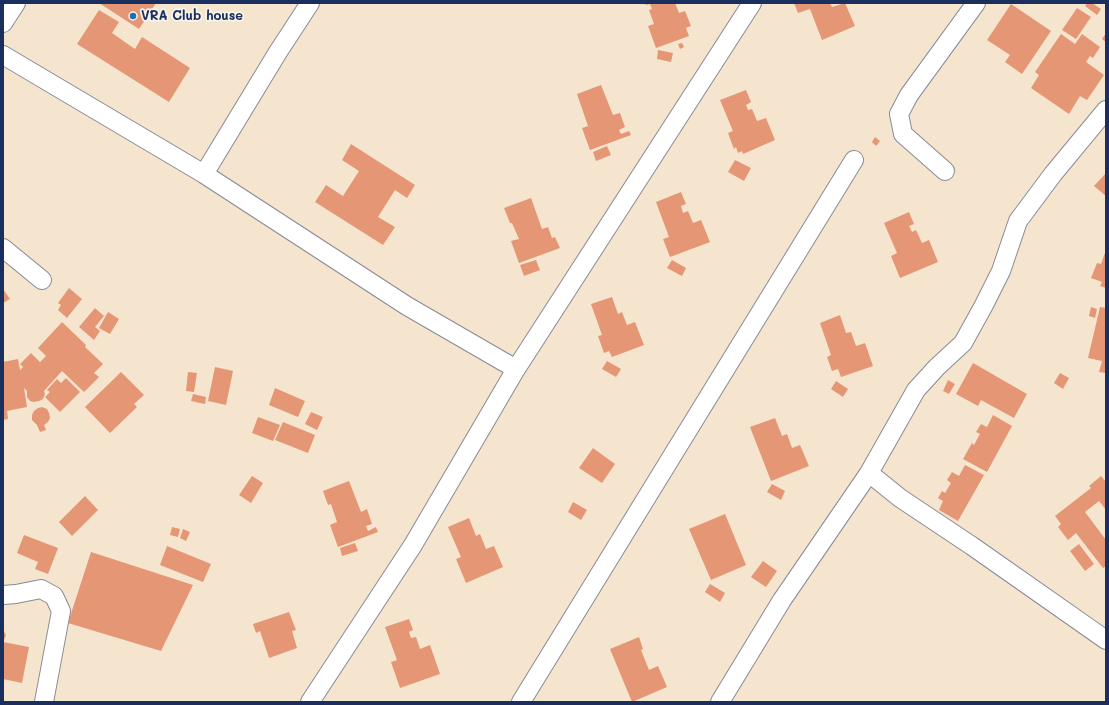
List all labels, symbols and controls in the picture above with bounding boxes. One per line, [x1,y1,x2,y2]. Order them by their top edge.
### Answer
place label: VRA Club house [141,8,243,24]
marker: VRA Club house [128,11,138,21]

